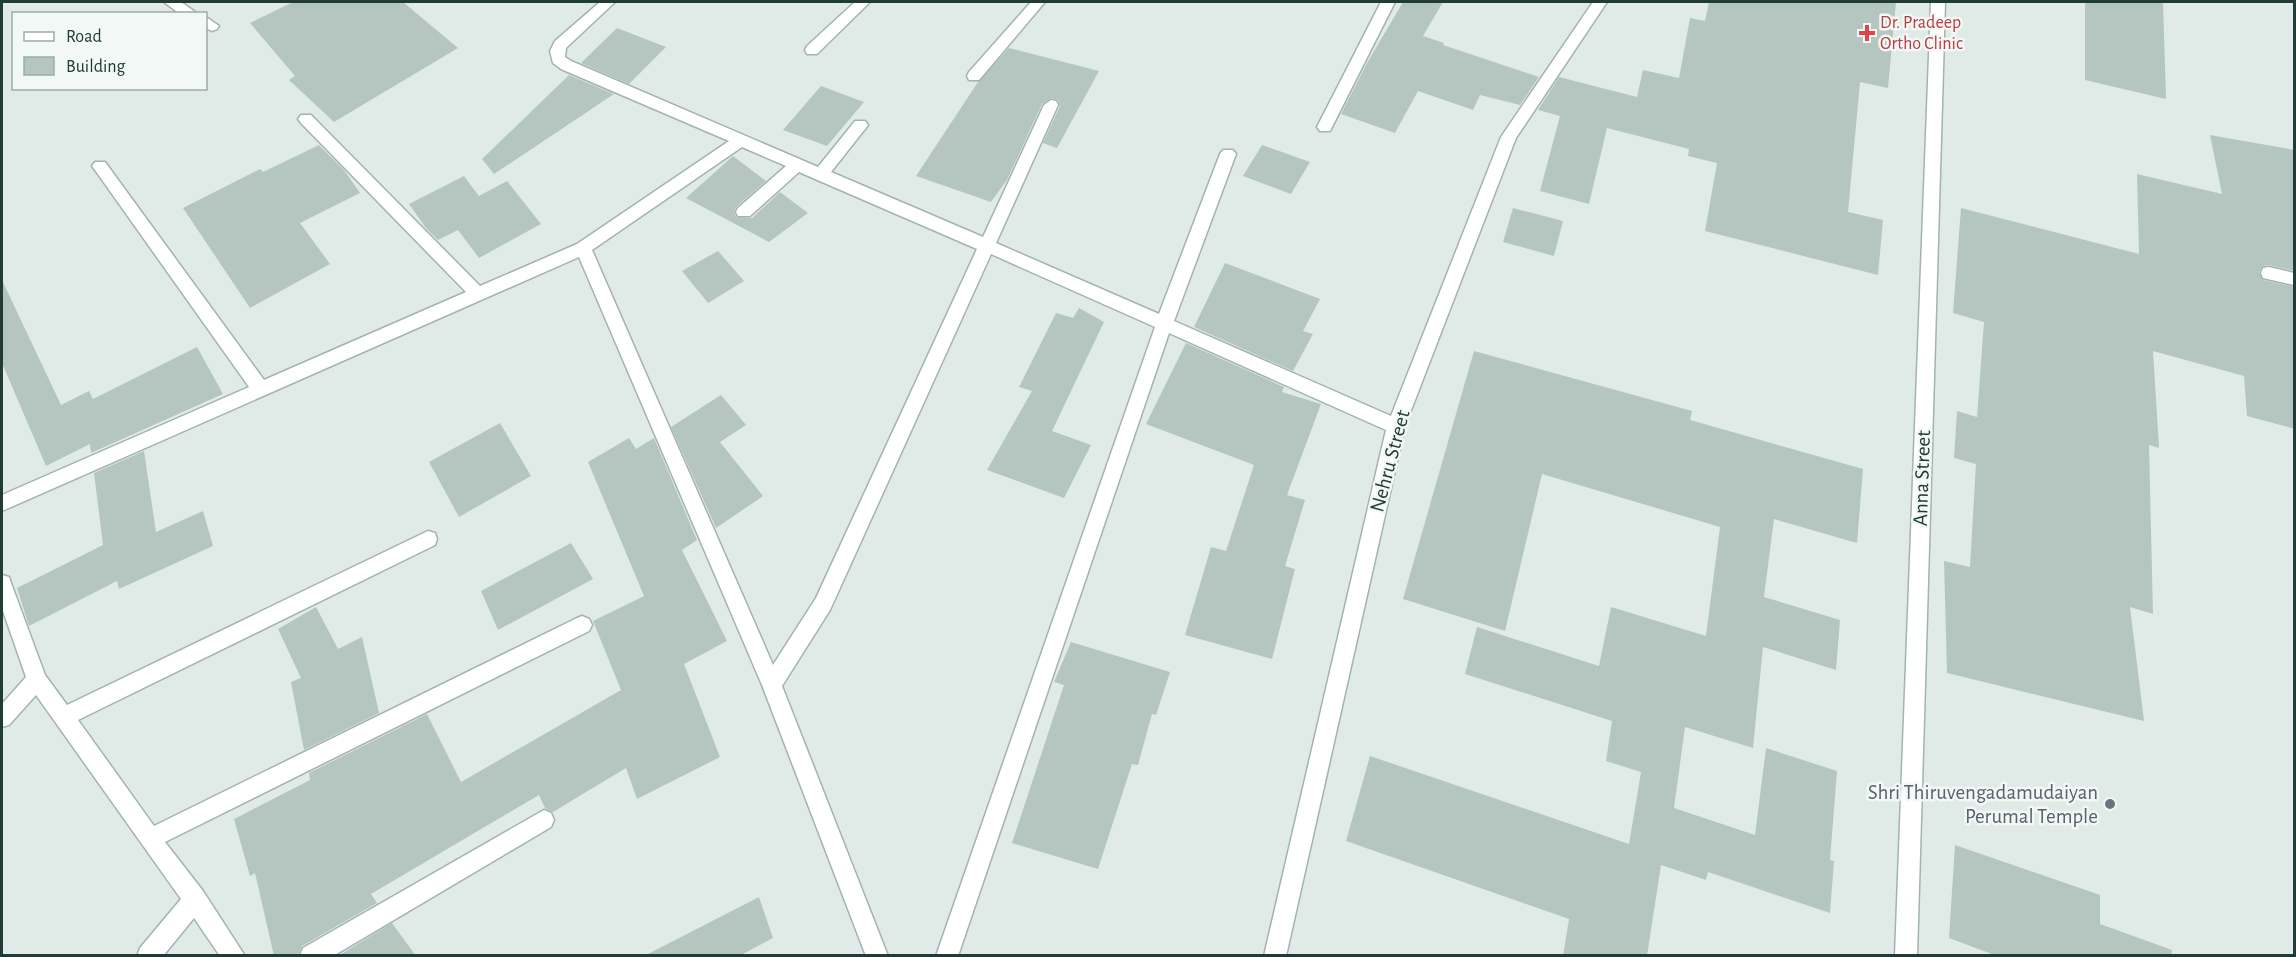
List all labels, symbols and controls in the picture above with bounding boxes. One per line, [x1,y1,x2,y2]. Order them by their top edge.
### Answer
legend [12,12,207,90]
place label: Dr. Pradeep Ortho Clinic [1880,14,1963,53]
marker: Dr. Pradeep Ortho Clinic [1858,24,1876,42]
text: Road [66,28,102,46]
text: Building [66,58,126,76]
street label: Nehru Street [1366,407,1414,514]
street label: Anna Street [1910,429,1934,526]
place label: Shri Thiruvengadamudaiyan Perumal Temple [1868,782,2098,827]
marker: Shri Thiruvengadamudaiyan Perumal Temple [2103,797,2117,811]

